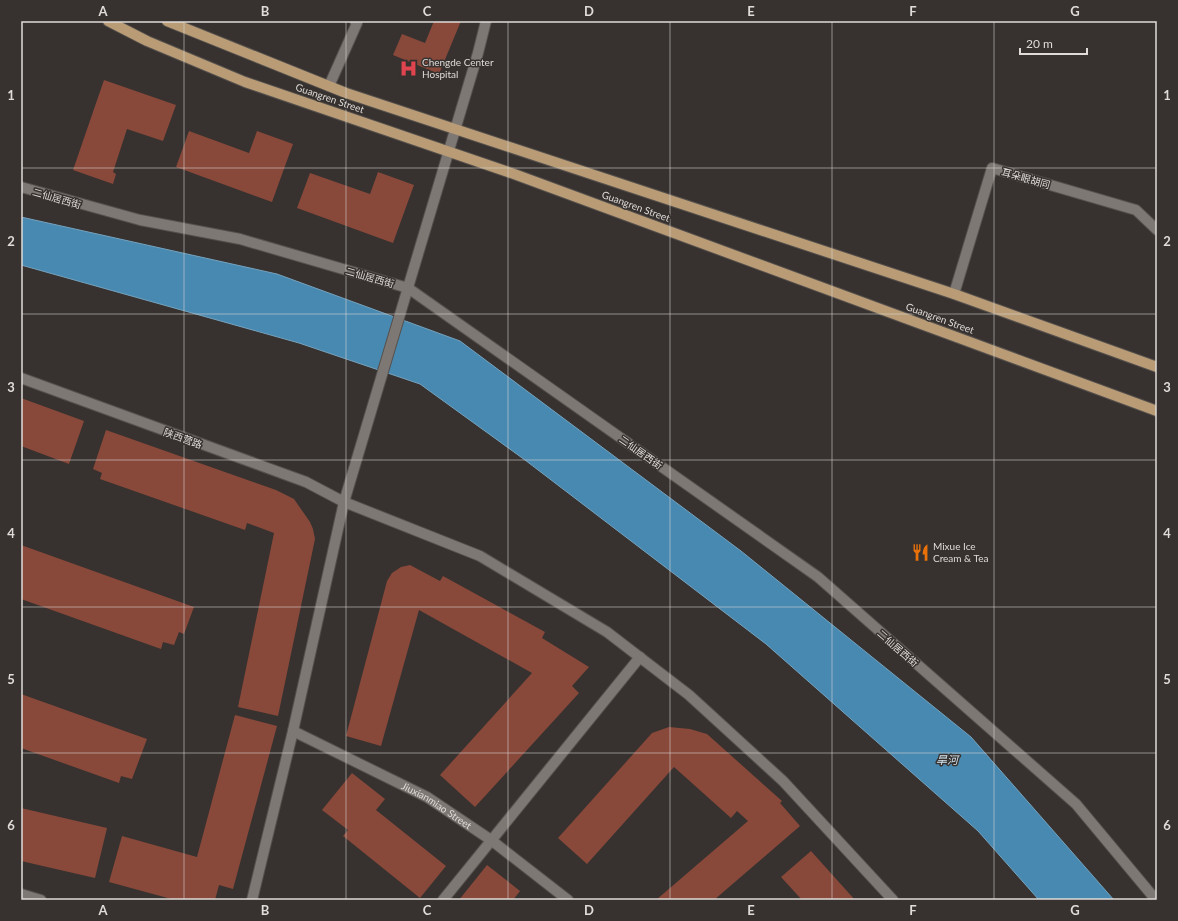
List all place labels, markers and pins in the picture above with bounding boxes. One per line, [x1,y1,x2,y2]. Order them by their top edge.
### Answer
place label: Chengde Center Hospital [422,56,494,80]
hospital icon: Chengde Center Hospital [399,58,419,78]
place label: Mixue Ice Cream & Tea [933,540,988,564]
restaurant icon: Mixue Ice Cream & Tea [910,542,930,562]

